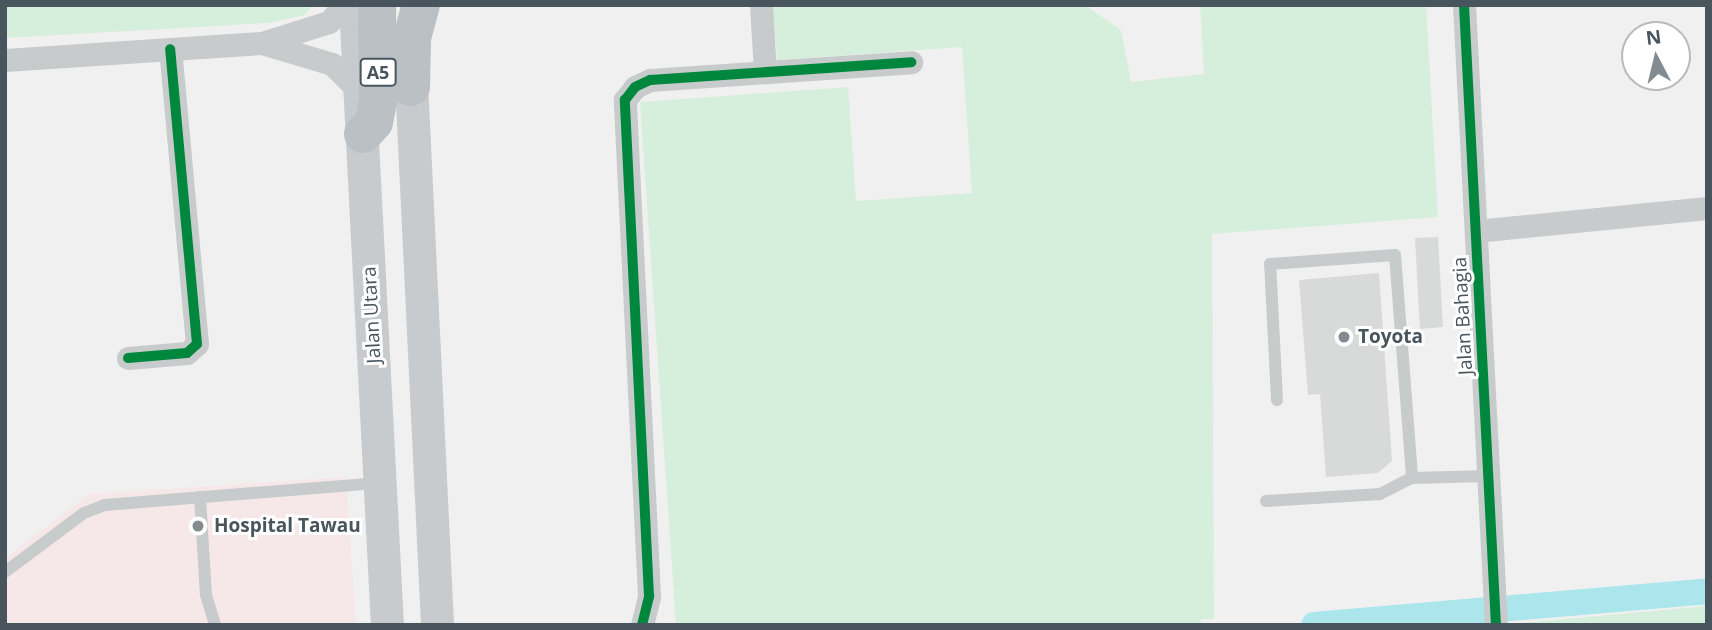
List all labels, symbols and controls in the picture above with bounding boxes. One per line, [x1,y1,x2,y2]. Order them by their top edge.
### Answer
north arrow [1621,21,1691,91]
text: N [1644,23,1663,51]
road number: A5 [359,58,397,86]
street label: Jalan Bahagia [1449,256,1477,376]
street label: Jalan Utara [358,266,386,364]
place label: Toyota [1358,326,1423,348]
marker: Toyota [1336,329,1352,345]
place label: Hospital Tawau [214,515,361,537]
marker: Hospital Tawau [188,516,208,536]

